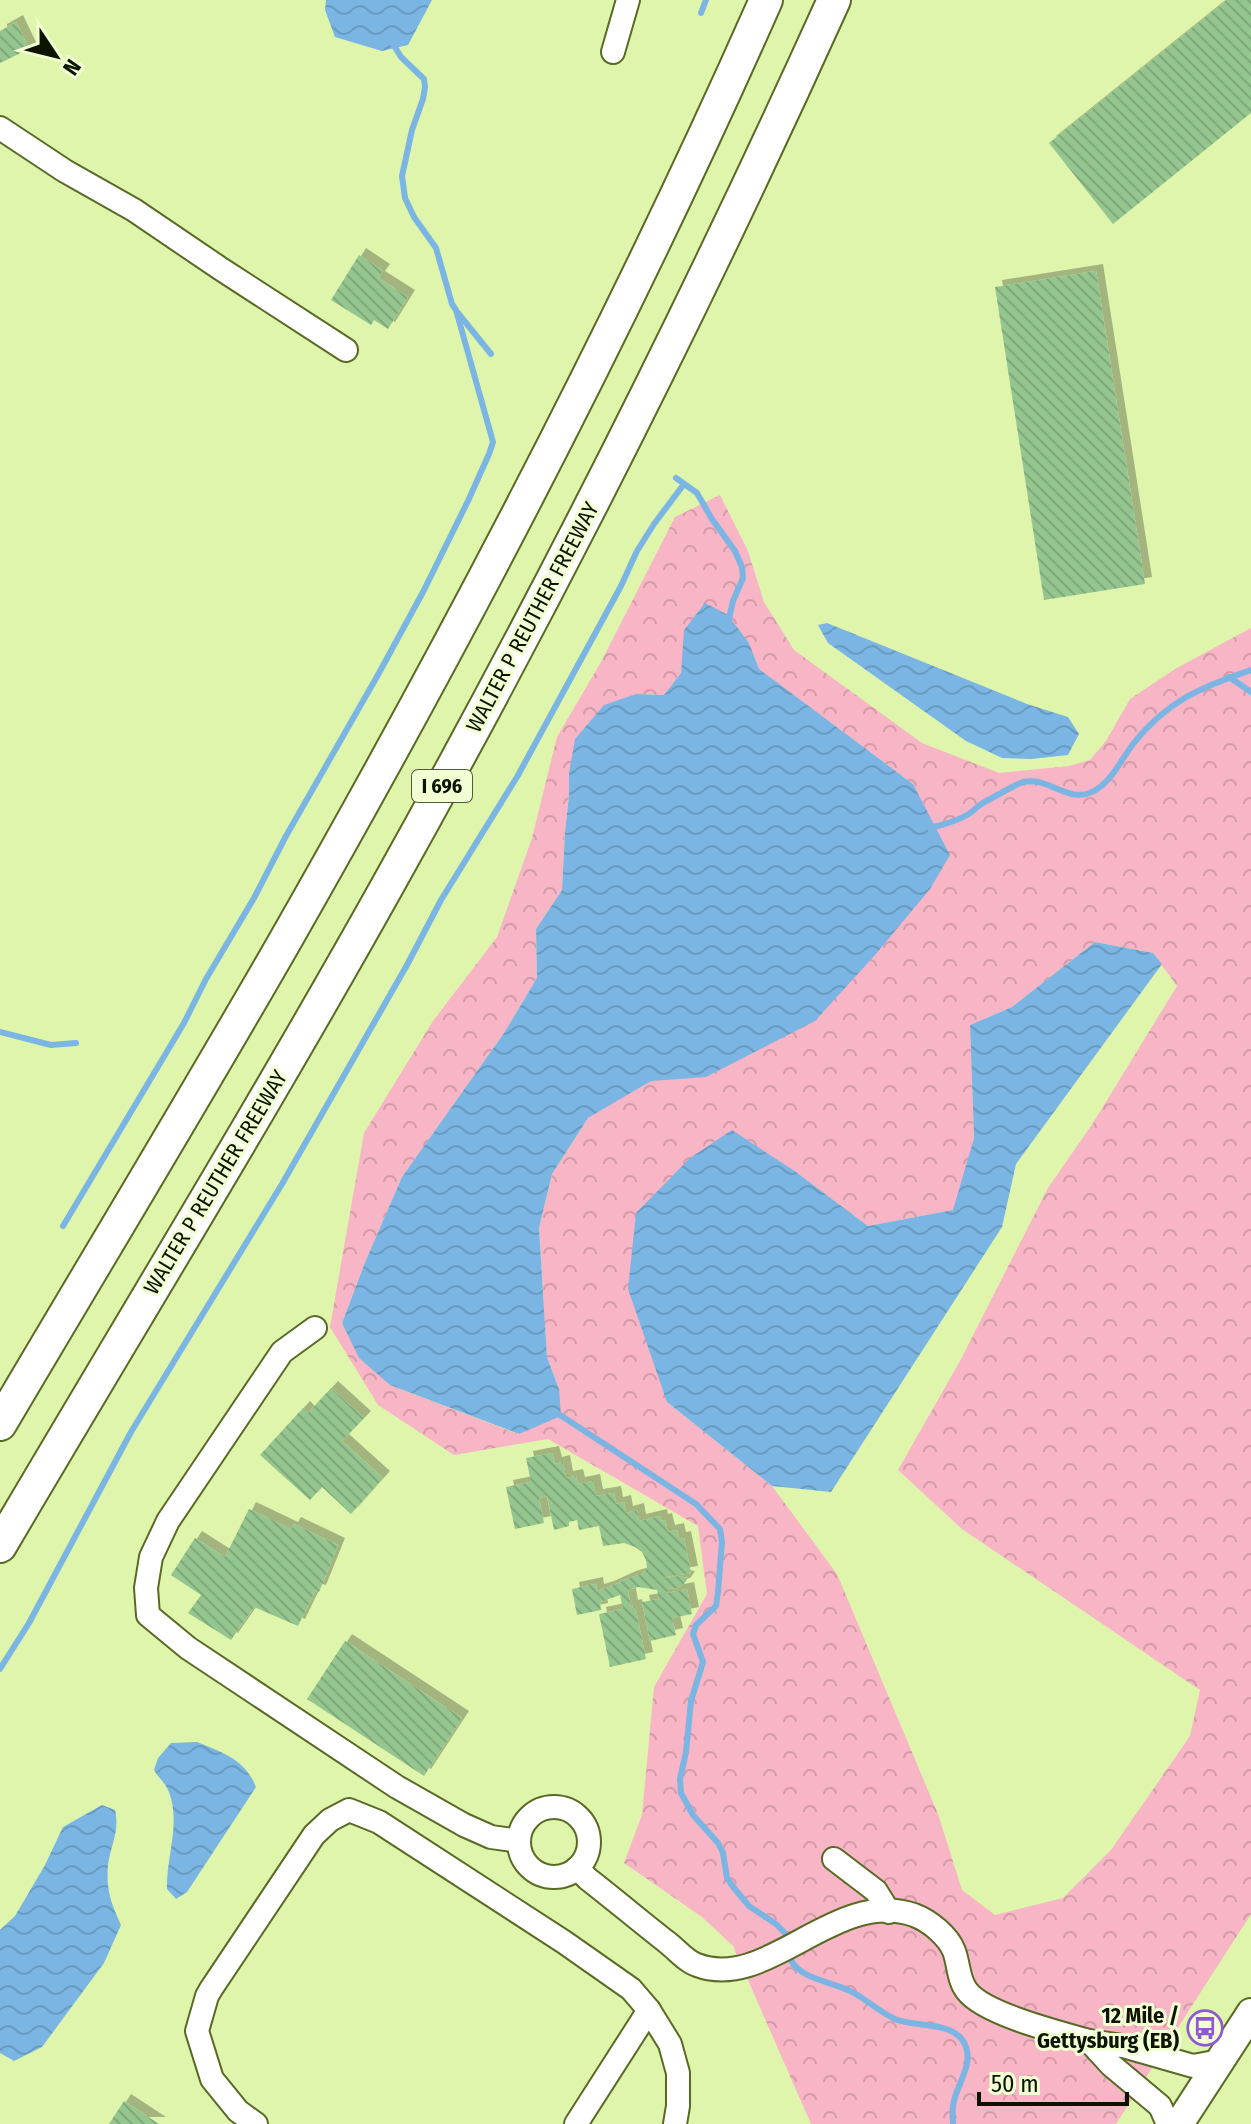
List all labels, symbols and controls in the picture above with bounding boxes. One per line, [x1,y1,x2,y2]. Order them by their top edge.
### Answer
north arrow [16,16,96,96]
text: N [57,54,87,80]
street label: WALTER P REUTHER FREEWAY [460,498,605,737]
road number: I 696 [412,770,472,802]
street label: WALTER P REUTHER FREEWAY [138,1065,293,1299]
place label: 12 Mile / Gettysburg (EB) [1037,2002,1179,2054]
bus stop icon: 12 Mile / Gettysburg (EB) [1186,2009,1224,2047]
scale bar [979,2056,1127,2106]
text: 50 m [991,2070,1039,2098]

